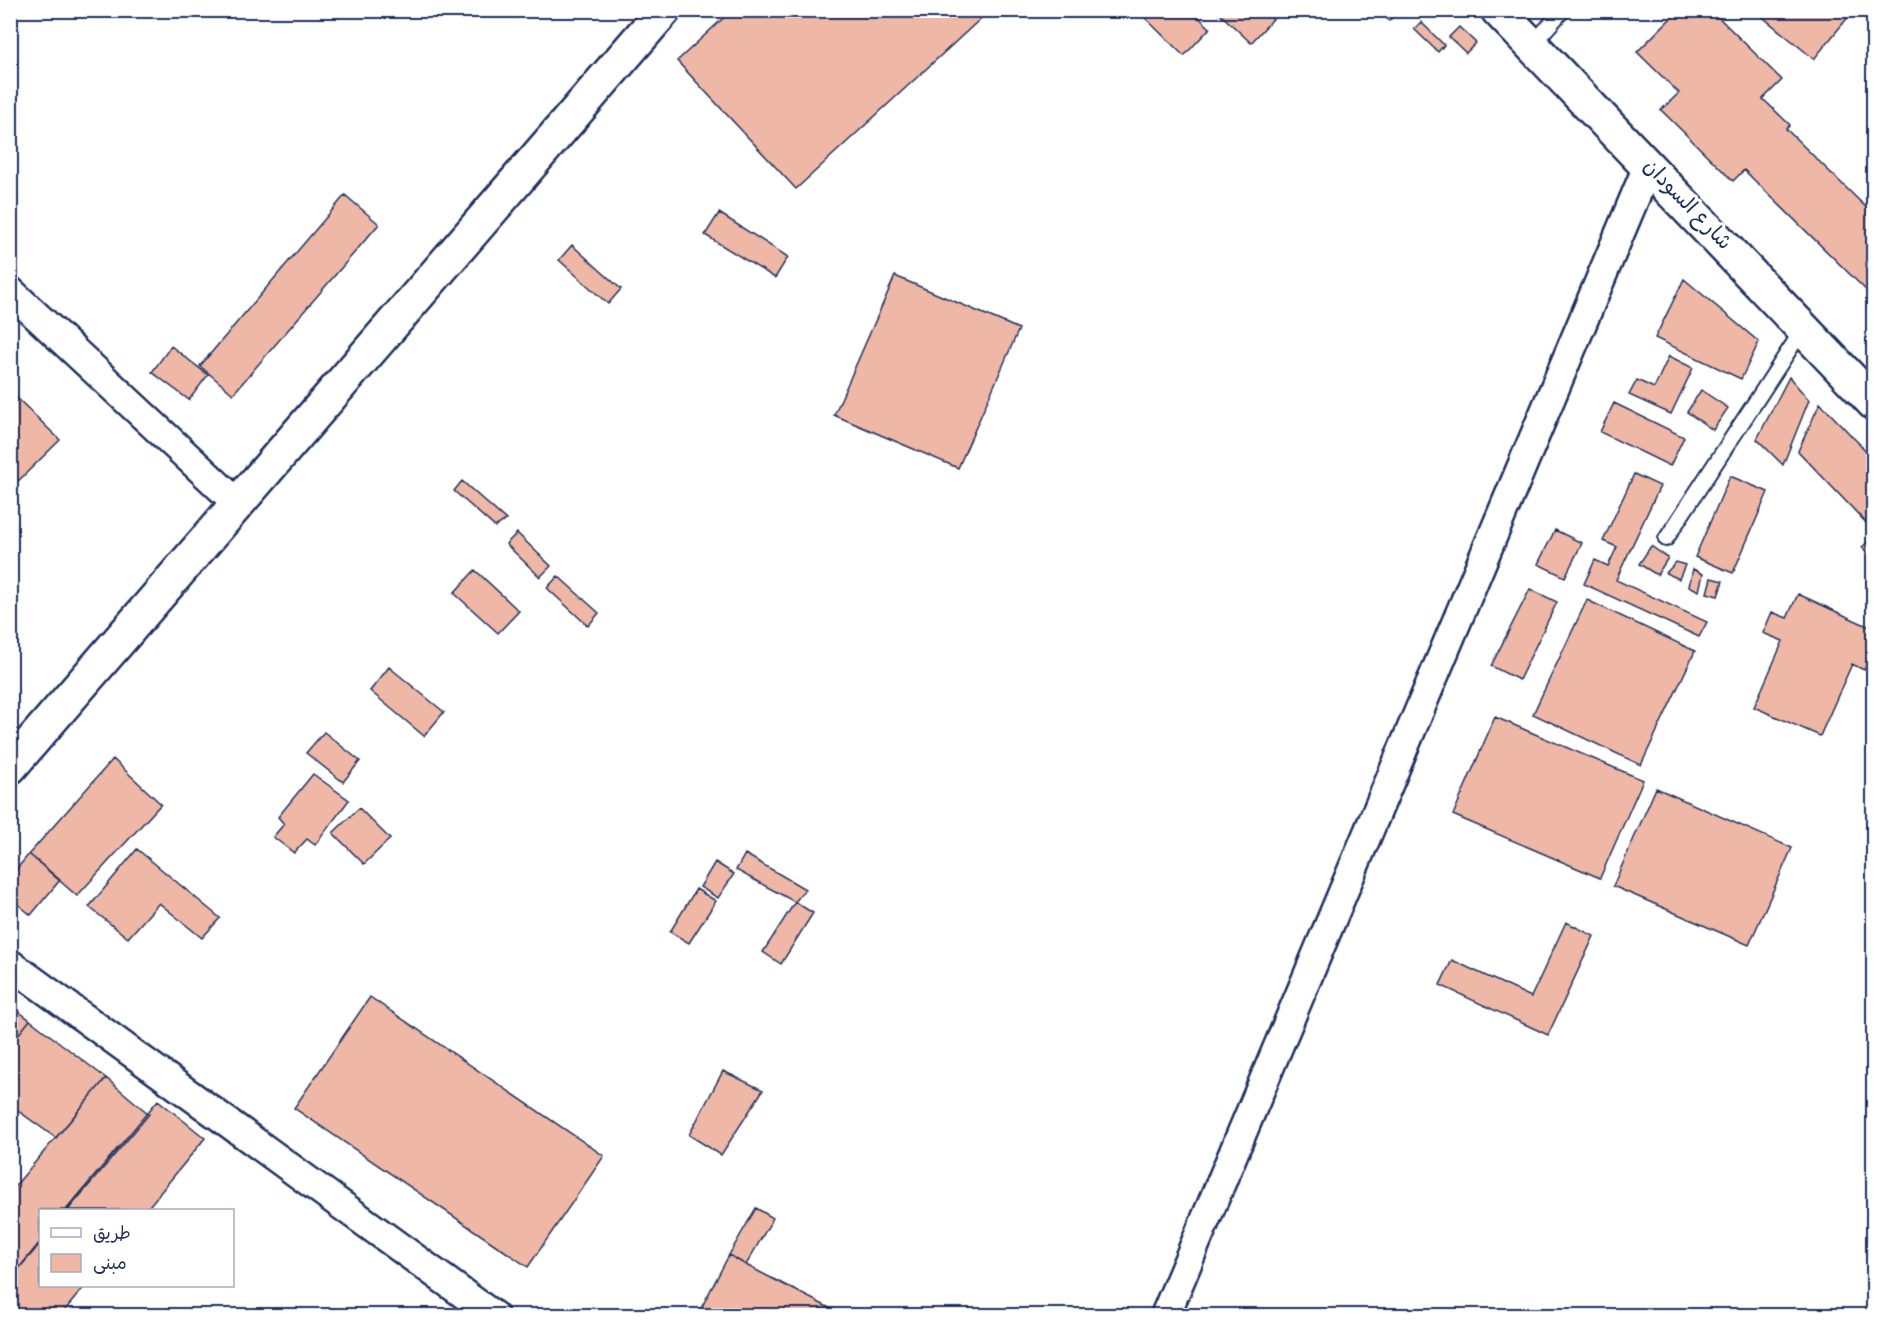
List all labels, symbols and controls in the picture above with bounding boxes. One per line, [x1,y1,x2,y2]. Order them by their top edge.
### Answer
street label: شارع السودان [1635,154,1737,258]
legend [39,1209,234,1287]
text: طريق [93,1223,131,1248]
text: مبنى [93,1253,127,1278]

